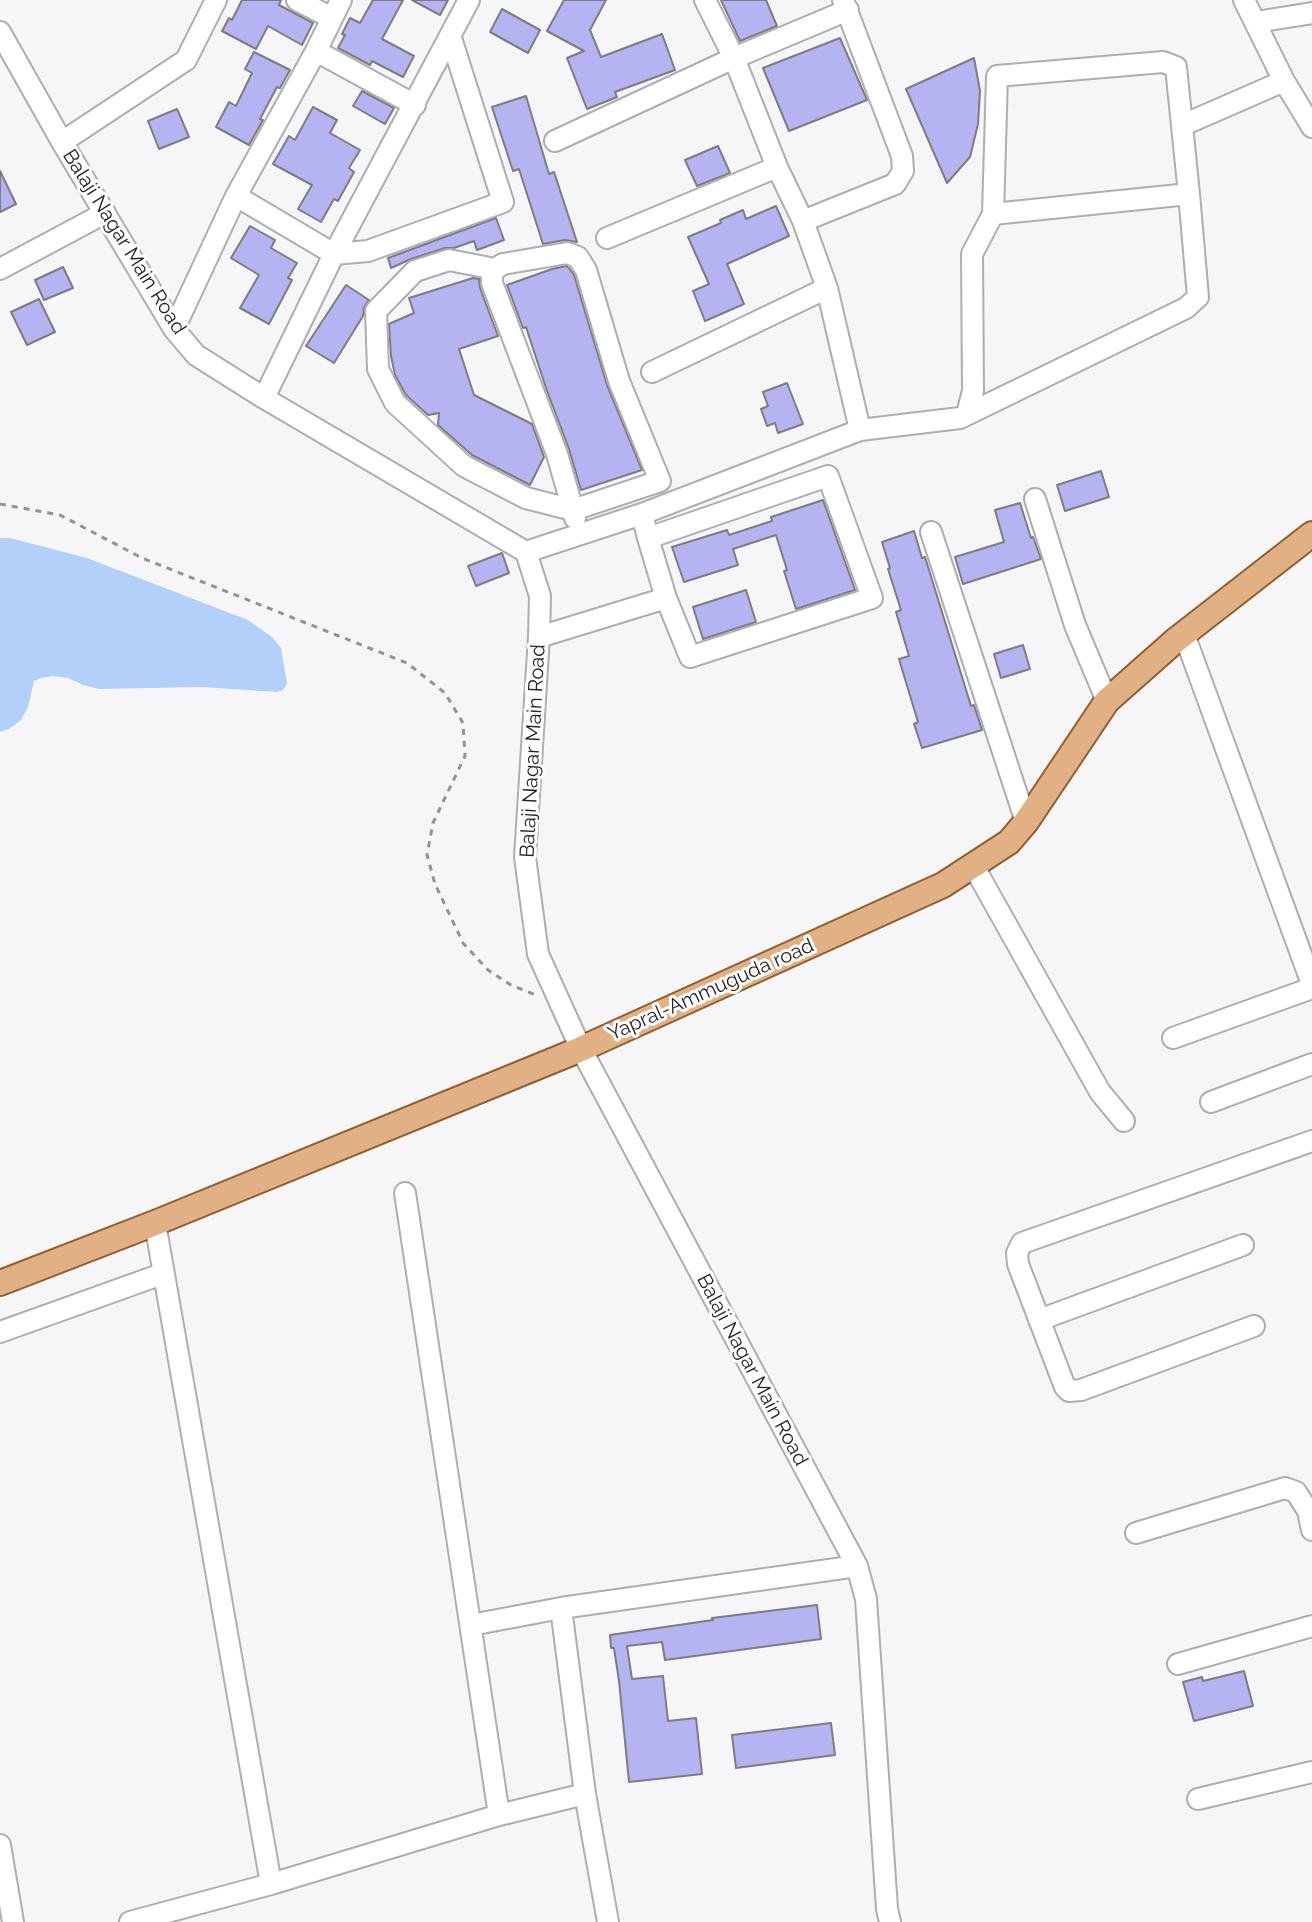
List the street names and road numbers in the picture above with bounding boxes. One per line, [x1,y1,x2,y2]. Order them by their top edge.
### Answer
street label: Balaji Nagar Main Road [57,145,191,339]
street label: Balaji Nagar Main Road [515,644,551,858]
street label: Yapral-Ammuguda road [604,934,818,1046]
street label: Balaji Nagar Main Road [691,1270,813,1470]

